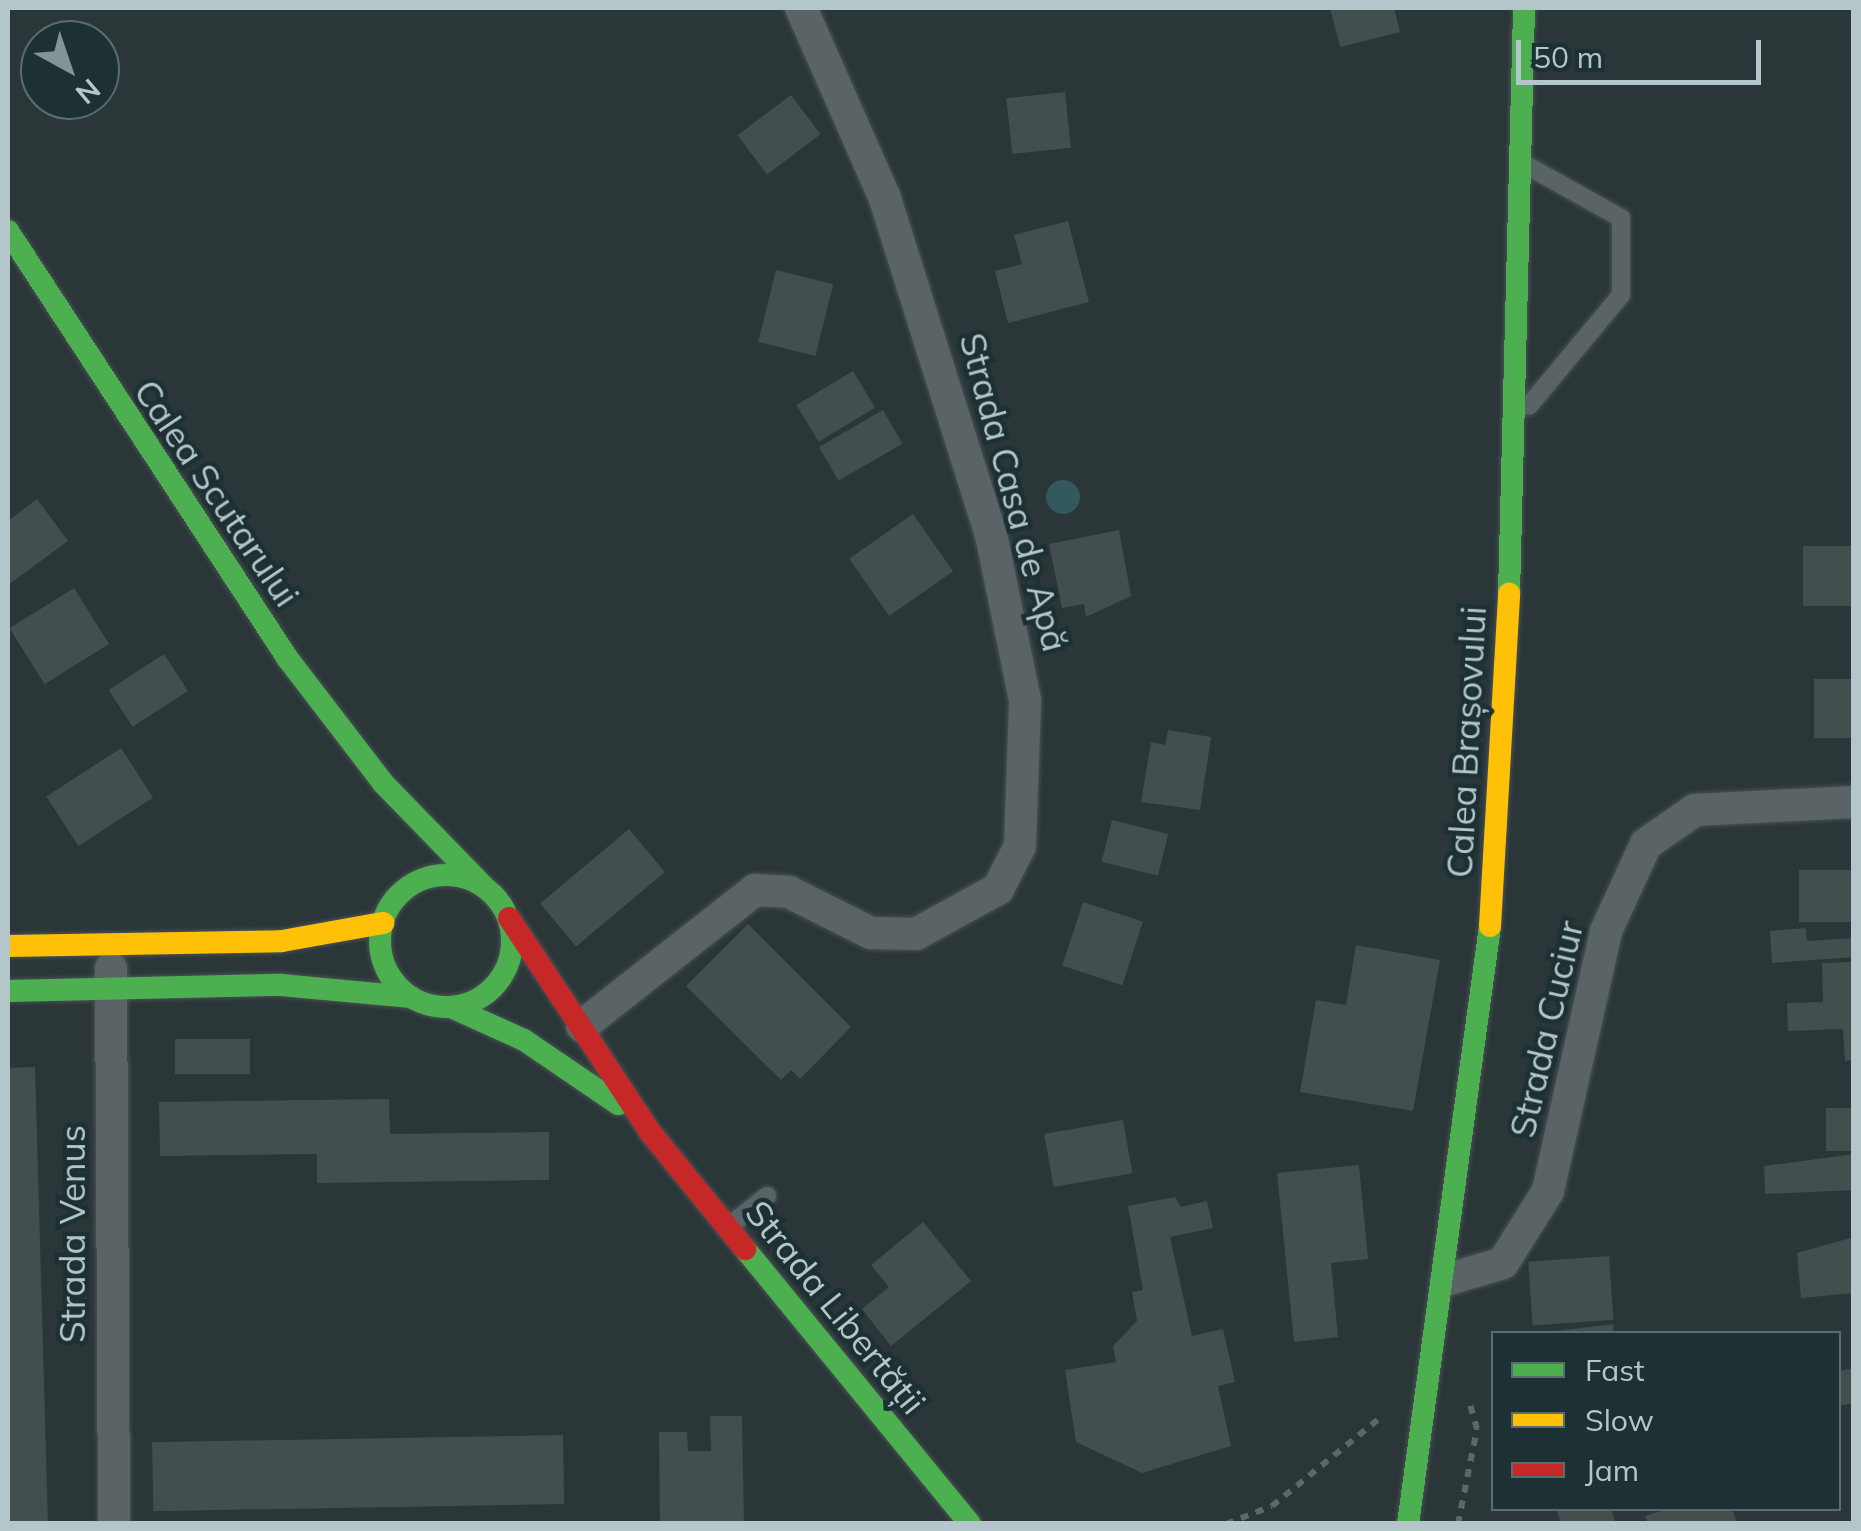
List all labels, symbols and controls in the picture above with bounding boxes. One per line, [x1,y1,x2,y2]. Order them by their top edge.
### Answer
north arrow [20,20,120,120]
scale bar [1521,20,1766,82]
text: 50 m [1533,38,1603,76]
text: N [69,72,108,112]
street label: Strada Casa de Apă [951,328,1077,656]
street label: Calea Scutarului [126,372,308,614]
street label: Calea Brașovului [1438,605,1494,879]
street label: Strada Cuciur [1501,917,1591,1141]
street label: Strada Venus [51,1125,93,1343]
street label: Strada Libertății [737,1192,935,1422]
legend [1491,1331,1841,1511]
text: Fast [1585,1351,1645,1389]
text: Slow [1585,1401,1654,1439]
text: Jam [1585,1451,1639,1489]

